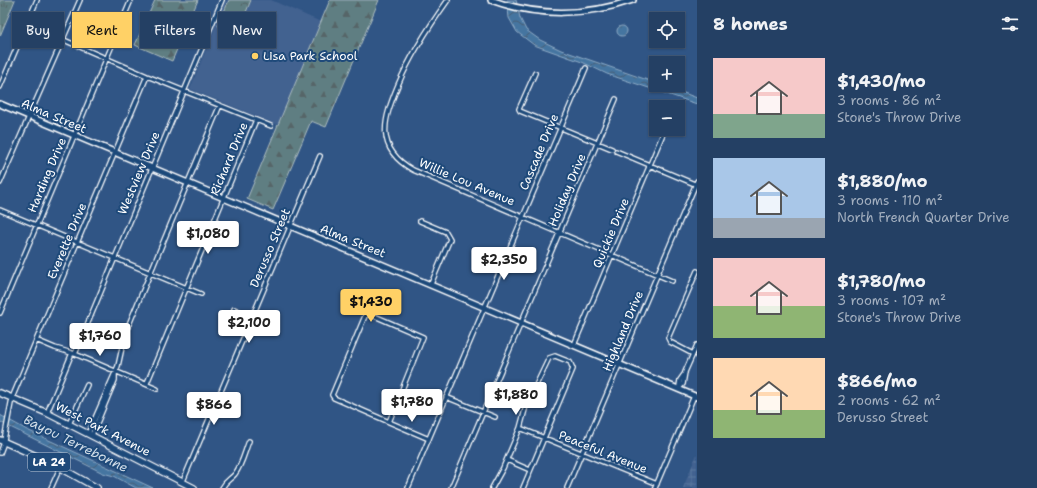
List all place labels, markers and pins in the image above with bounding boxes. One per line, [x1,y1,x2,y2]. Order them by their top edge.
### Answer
place label: Lisa Park School [263,48,358,64]
marker: Lisa Park School [250,51,260,61]
pin: $1,080 [175,221,241,255]
pin: $2,350 [471,247,537,281]
pin: $1,430 [338,289,404,323]
pin: $2,100 [216,310,282,344]
pin: $1,760 [67,323,133,357]
pin: $1,880 [483,382,549,416]
pin: $1,780 [379,389,445,423]
pin: $866 [190,392,238,426]

